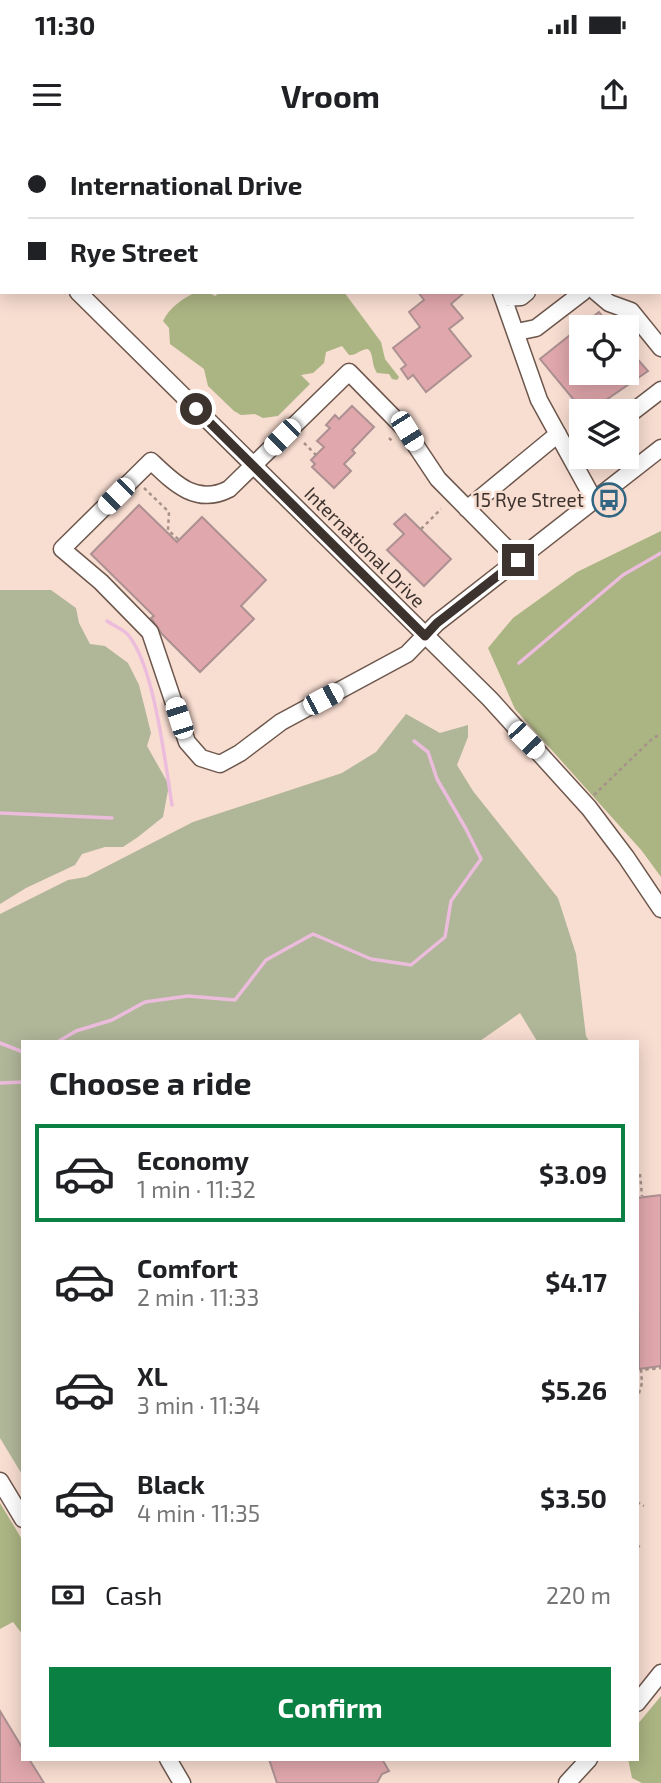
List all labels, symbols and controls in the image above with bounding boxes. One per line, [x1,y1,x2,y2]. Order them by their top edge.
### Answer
text: 11:30 [35,9,95,40]
icon: menu [28,76,66,114]
text: Vroom [281,76,380,114]
icon: share [595,76,633,114]
text: International Drive [70,169,302,200]
text: Rye Street [70,236,198,267]
map controls [569,315,639,469]
button: locate [569,315,639,385]
route start [180,393,212,425]
button: layers [569,399,639,469]
car [387,408,428,454]
car [260,415,305,459]
car [94,474,139,518]
street label: International Drive [300,481,431,612]
bus stop icon: 15 Rye Street [590,481,628,519]
place label: 15 Rye Street [473,488,584,511]
route end [502,544,534,576]
car [300,680,347,718]
car [163,695,196,741]
car [504,718,549,762]
text: Choose a ride [49,1063,252,1101]
icon: car [53,1142,116,1205]
text: Economy [137,1144,249,1175]
text: $3.09 [539,1158,607,1189]
text: 1 min · 11:32 [137,1175,256,1203]
icon: car [53,1250,116,1313]
text: Comfort [137,1252,238,1283]
text: $4.17 [545,1266,607,1297]
text: 2 min · 11:33 [137,1283,259,1311]
icon: car [53,1358,116,1421]
text: XL [137,1360,168,1391]
text: $5.26 [541,1374,607,1405]
text: 3 min · 11:34 [137,1391,261,1419]
icon: car [53,1466,116,1529]
text: Black [137,1468,205,1499]
text: $3.50 [540,1482,607,1513]
text: 4 min · 11:35 [137,1499,260,1527]
icon: cash [49,1576,87,1614]
text: Cash [105,1579,162,1610]
text: 220 m [546,1581,611,1609]
button: Confirm [49,1667,611,1747]

